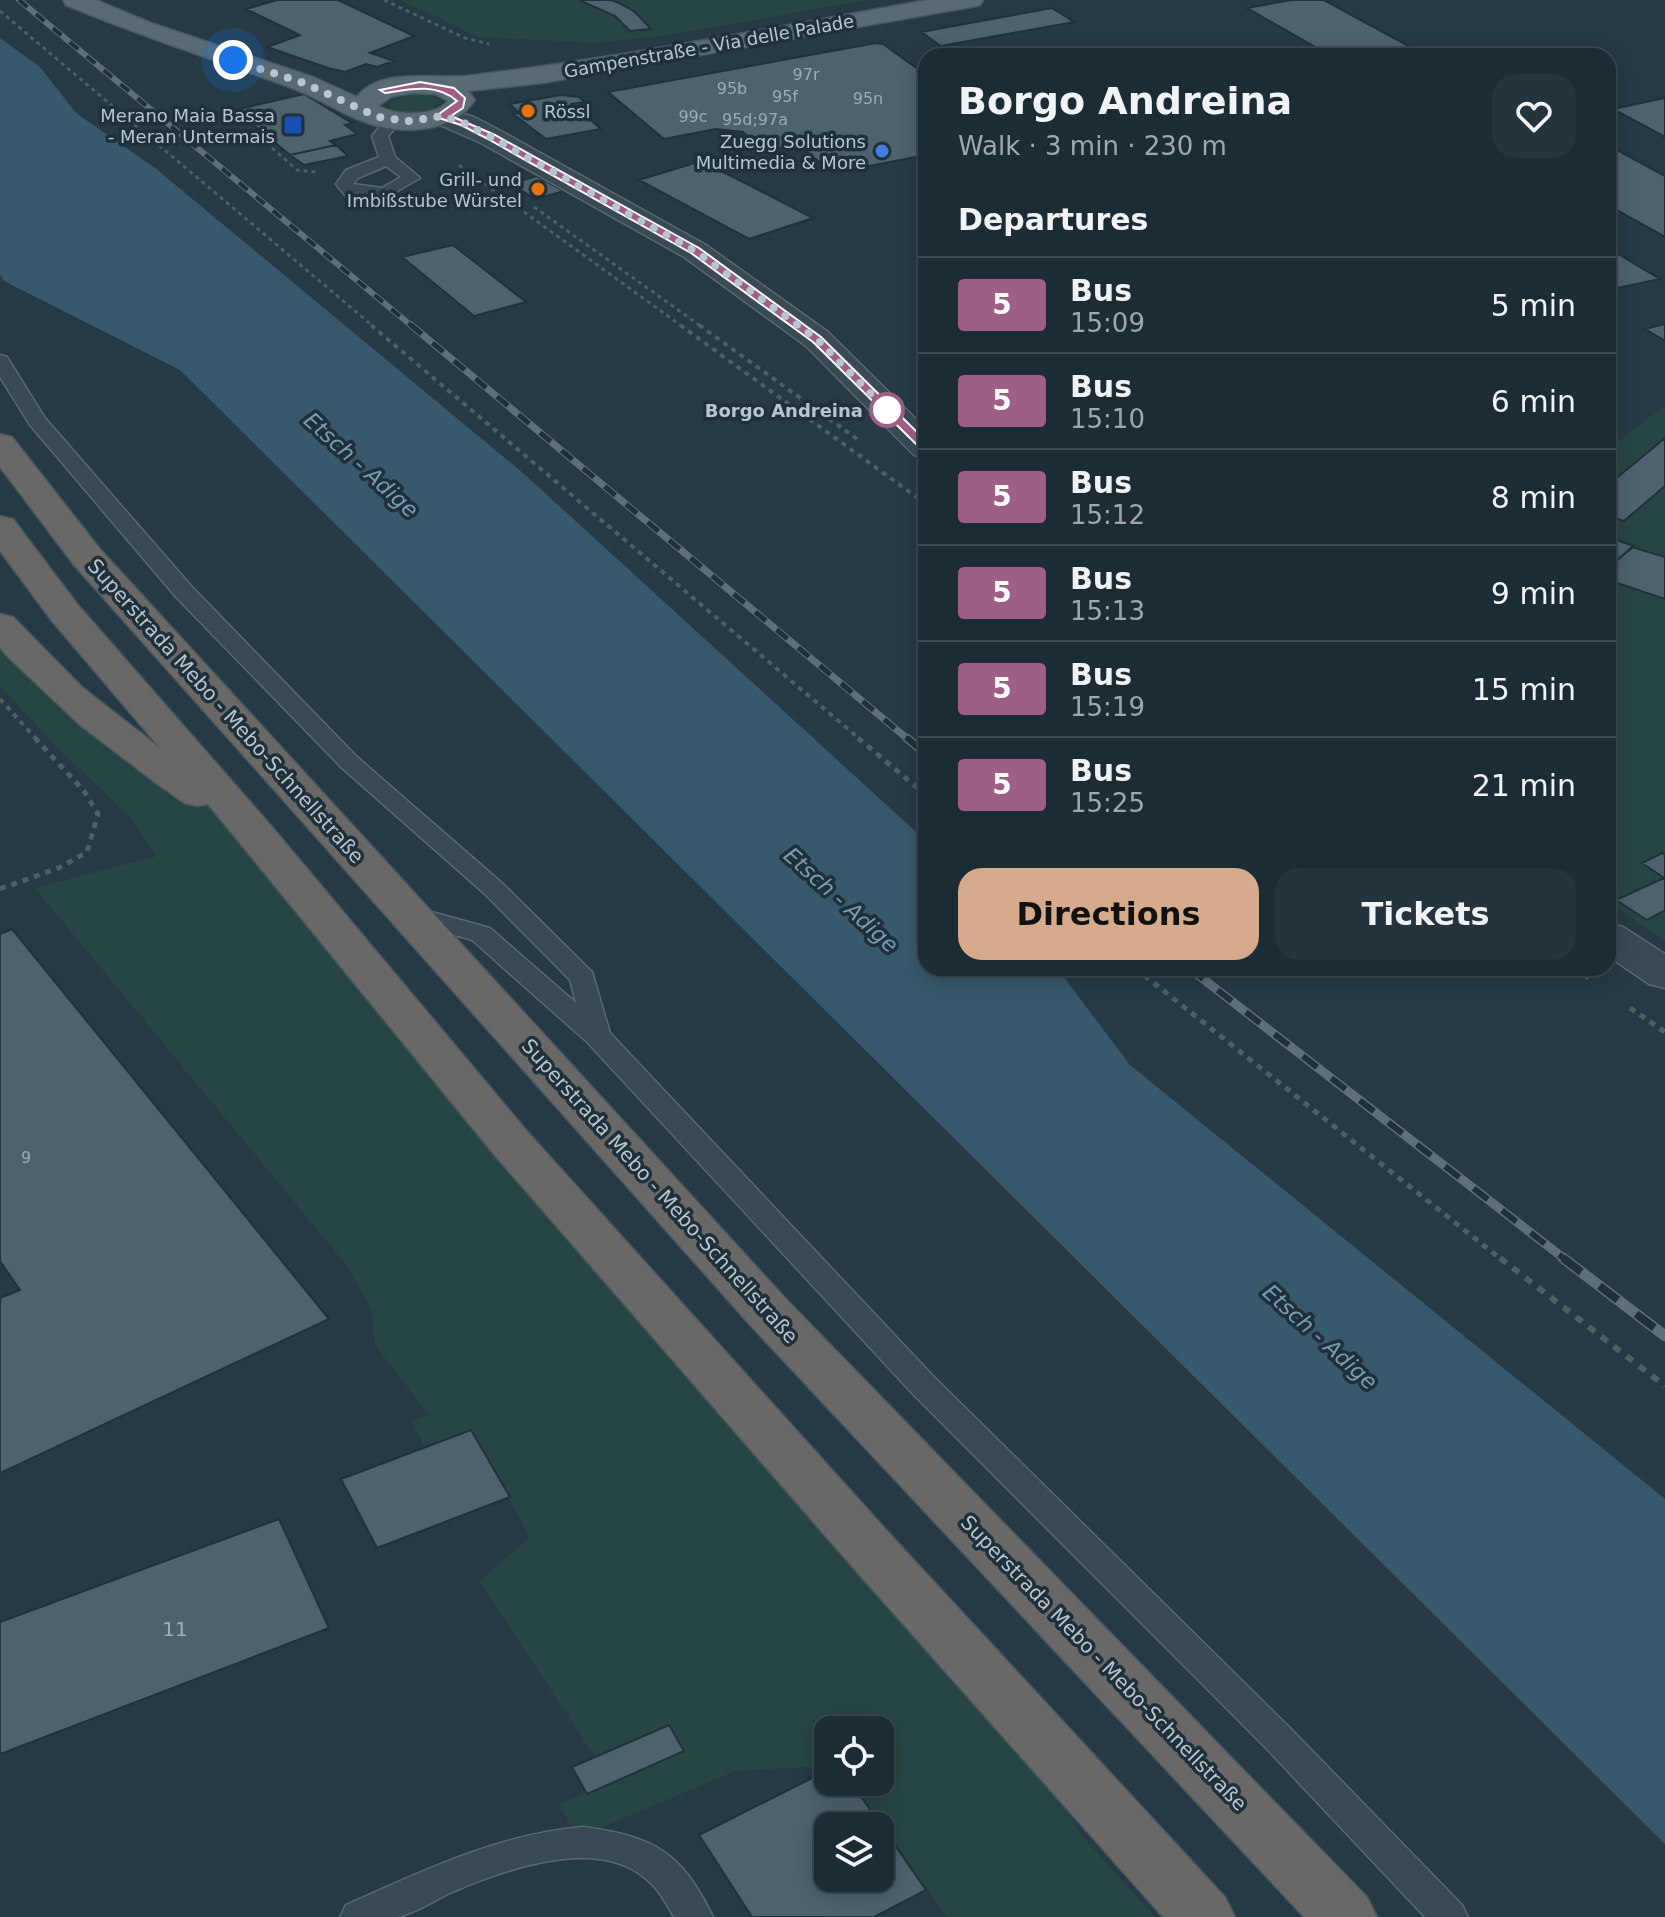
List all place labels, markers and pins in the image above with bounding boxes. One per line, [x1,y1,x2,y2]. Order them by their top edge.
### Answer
place label: Rössl [544,101,590,122]
marker: Rössl [519,102,537,120]
place label: Merano Maia Bassa - Meran Untermais [100,105,275,147]
marker: Merano Maia Bassa - Meran Untermais [282,114,304,136]
place label: Zuegg Solutions Multimedia & More [696,131,866,173]
marker: Zuegg Solutions Multimedia & More [873,142,891,160]
place label: Grill- und Imbißstube Würstel [347,169,522,211]
marker: Grill- und Imbißstube Würstel [529,180,547,198]
marker: Borgo Andreina [870,393,904,427]
place label: Borgo Andreina [705,400,863,421]

